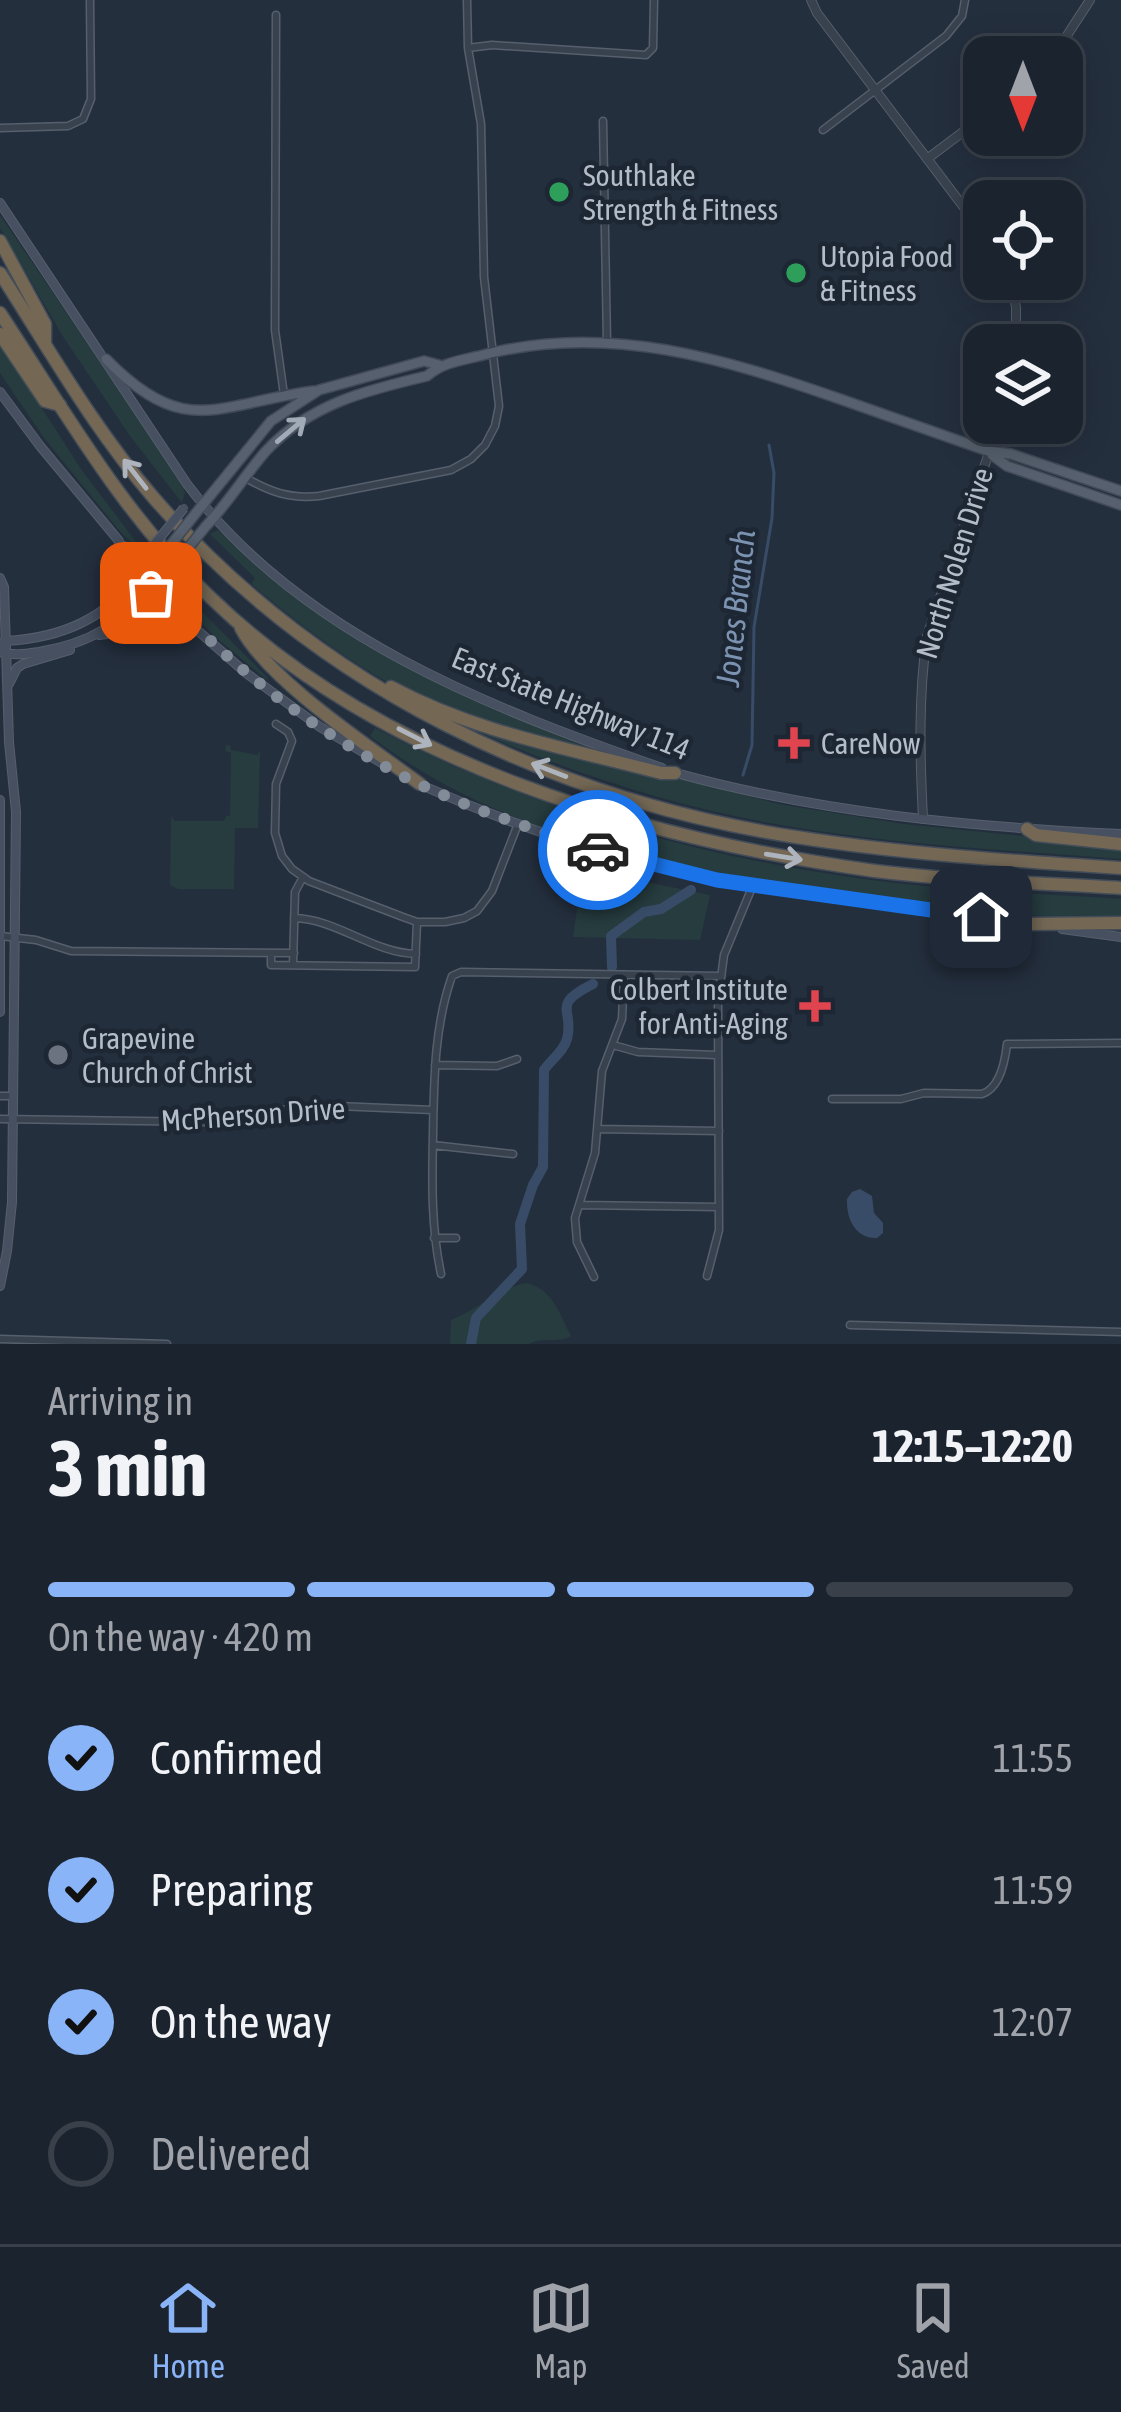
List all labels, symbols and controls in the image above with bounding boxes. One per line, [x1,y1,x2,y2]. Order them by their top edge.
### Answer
north arrow [963,36,1083,156]
map controls [963,36,1083,444]
place label: Southlake Strength & Fitness [583,158,778,226]
marker: Southlake Strength & Fitness [546,179,572,205]
button: locate [963,180,1083,300]
place label: Utopia Food & Fitness [820,239,953,307]
marker: Utopia Food & Fitness [783,260,809,286]
button: layers [963,324,1083,444]
one-way arrow [275,417,306,444]
one-way arrow [122,459,149,491]
street label: North Nolen Drive [909,464,999,662]
water label: Jones Branch [708,528,762,689]
pin [100,542,202,644]
icon: bag [118,560,184,626]
street label: East State Highway 114 [447,640,695,766]
place label: CareNow [821,726,920,760]
one-way arrow [396,727,432,750]
marker: CareNow [778,727,810,759]
one-way arrow [532,758,569,780]
courier [538,790,658,910]
icon: car [565,817,631,883]
one-way arrow [764,846,803,869]
pin [930,866,1032,968]
icon: home [948,884,1014,950]
place label: Colbert Institute for Anti-Aging [610,972,788,1040]
marker: Colbert Institute for Anti-Aging [799,990,831,1022]
place label: Grapevine Church of Christ [82,1021,253,1089]
marker: Grapevine Church of Christ [45,1042,71,1068]
street label: McPherson Drive [160,1091,346,1137]
text: Arriving in [48,1379,193,1423]
text: 12:15–12:20 [872,1420,1073,1472]
text: 3 min [48,1423,207,1513]
text: On the way · 420 m [48,1615,313,1659]
icon: check [48,1725,114,1791]
text: Confirmed [150,1732,323,1784]
text: 11:55 [993,1736,1073,1780]
icon: check [48,1857,114,1923]
text: Preparing [150,1864,313,1916]
text: 11:59 [993,1868,1073,1912]
icon: check [48,1989,114,2055]
text: On the way [150,1996,332,2048]
text: 12:07 [992,2000,1073,2044]
text: Delivered [150,2128,311,2180]
tab: Home [151,2275,225,2385]
tab: Map [528,2275,594,2385]
tab: Saved [897,2275,970,2385]

